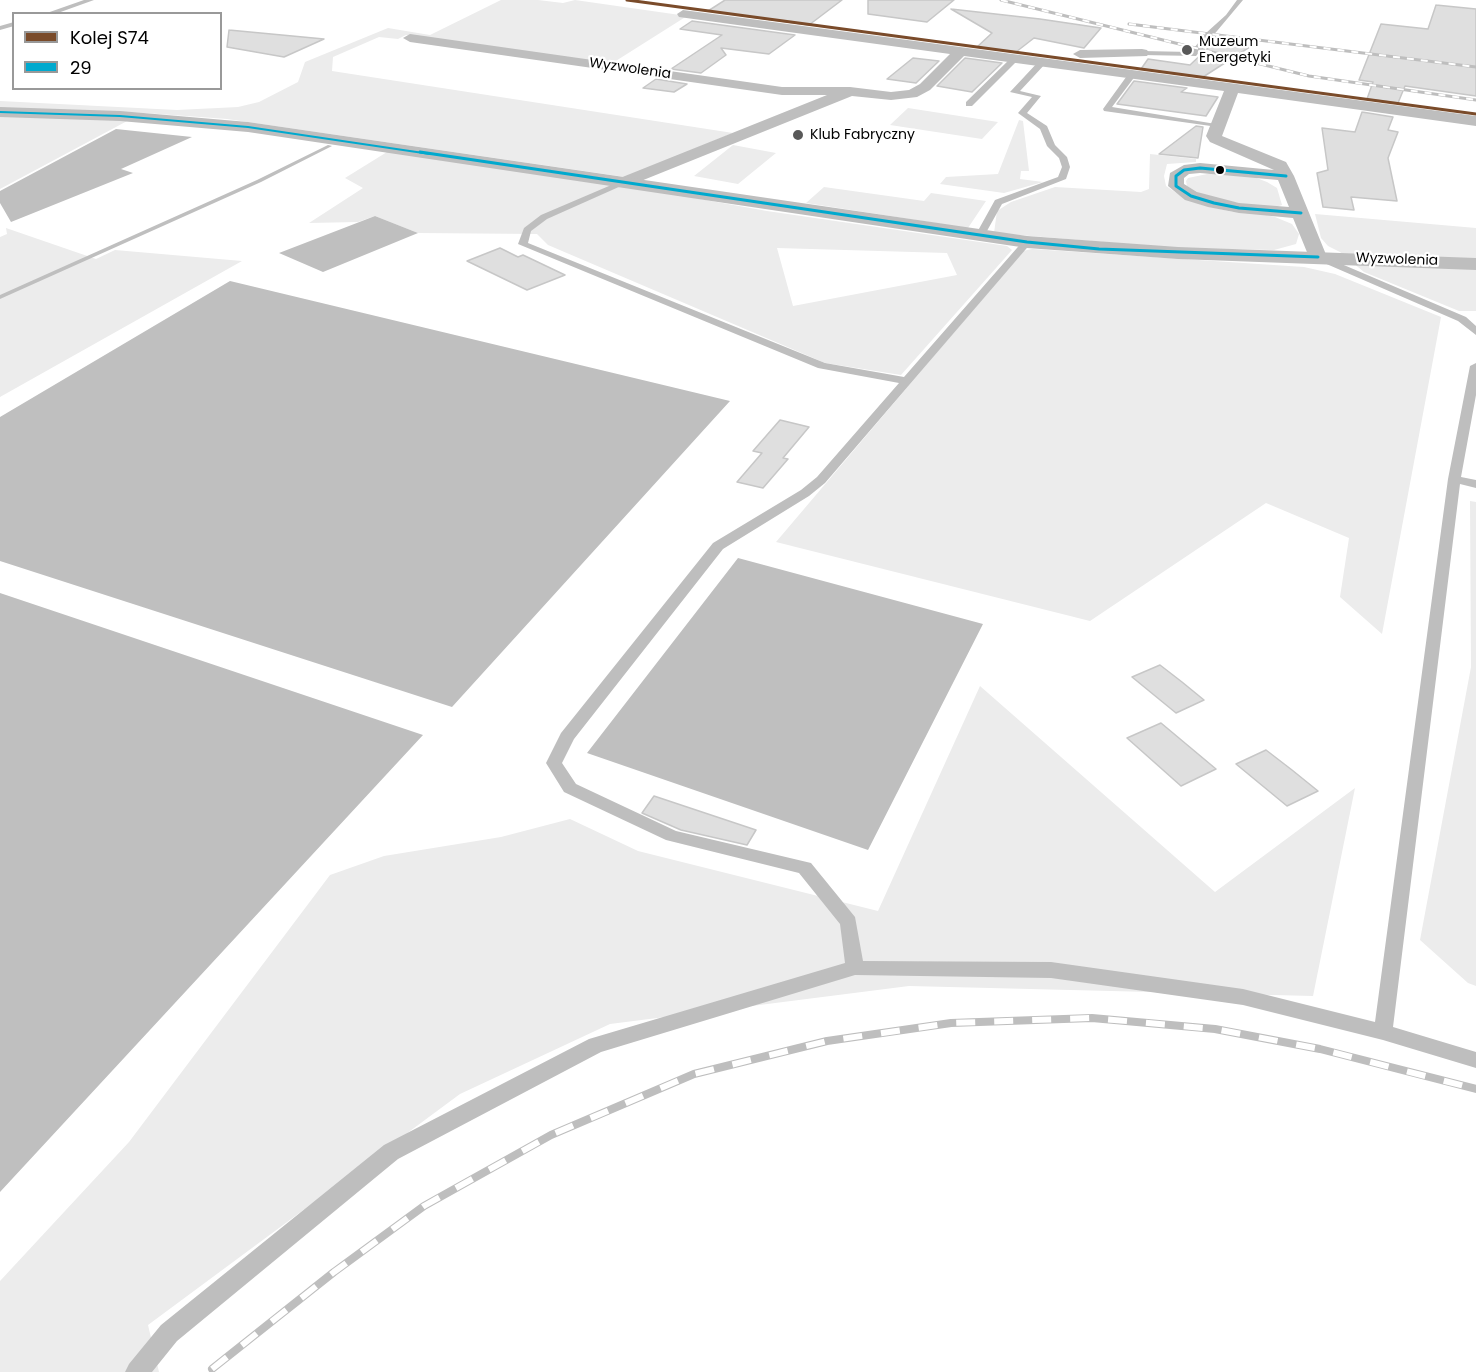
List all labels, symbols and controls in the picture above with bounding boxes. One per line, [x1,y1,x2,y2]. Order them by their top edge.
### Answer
legend [12,12,222,90]
text: Kolej S74 [70,25,149,50]
place label: Muzeum Energetyki [1199,34,1271,66]
marker: Muzeum Energetyki [1180,43,1194,57]
text: 29 [70,55,92,80]
street label: Wyzwolenia [588,55,672,83]
place label: Klub Fabryczny [810,127,915,143]
marker: Klub Fabryczny [791,128,805,142]
unlabelled marker [1214,164,1226,176]
street label: Wyzwolenia [1356,250,1438,270]

